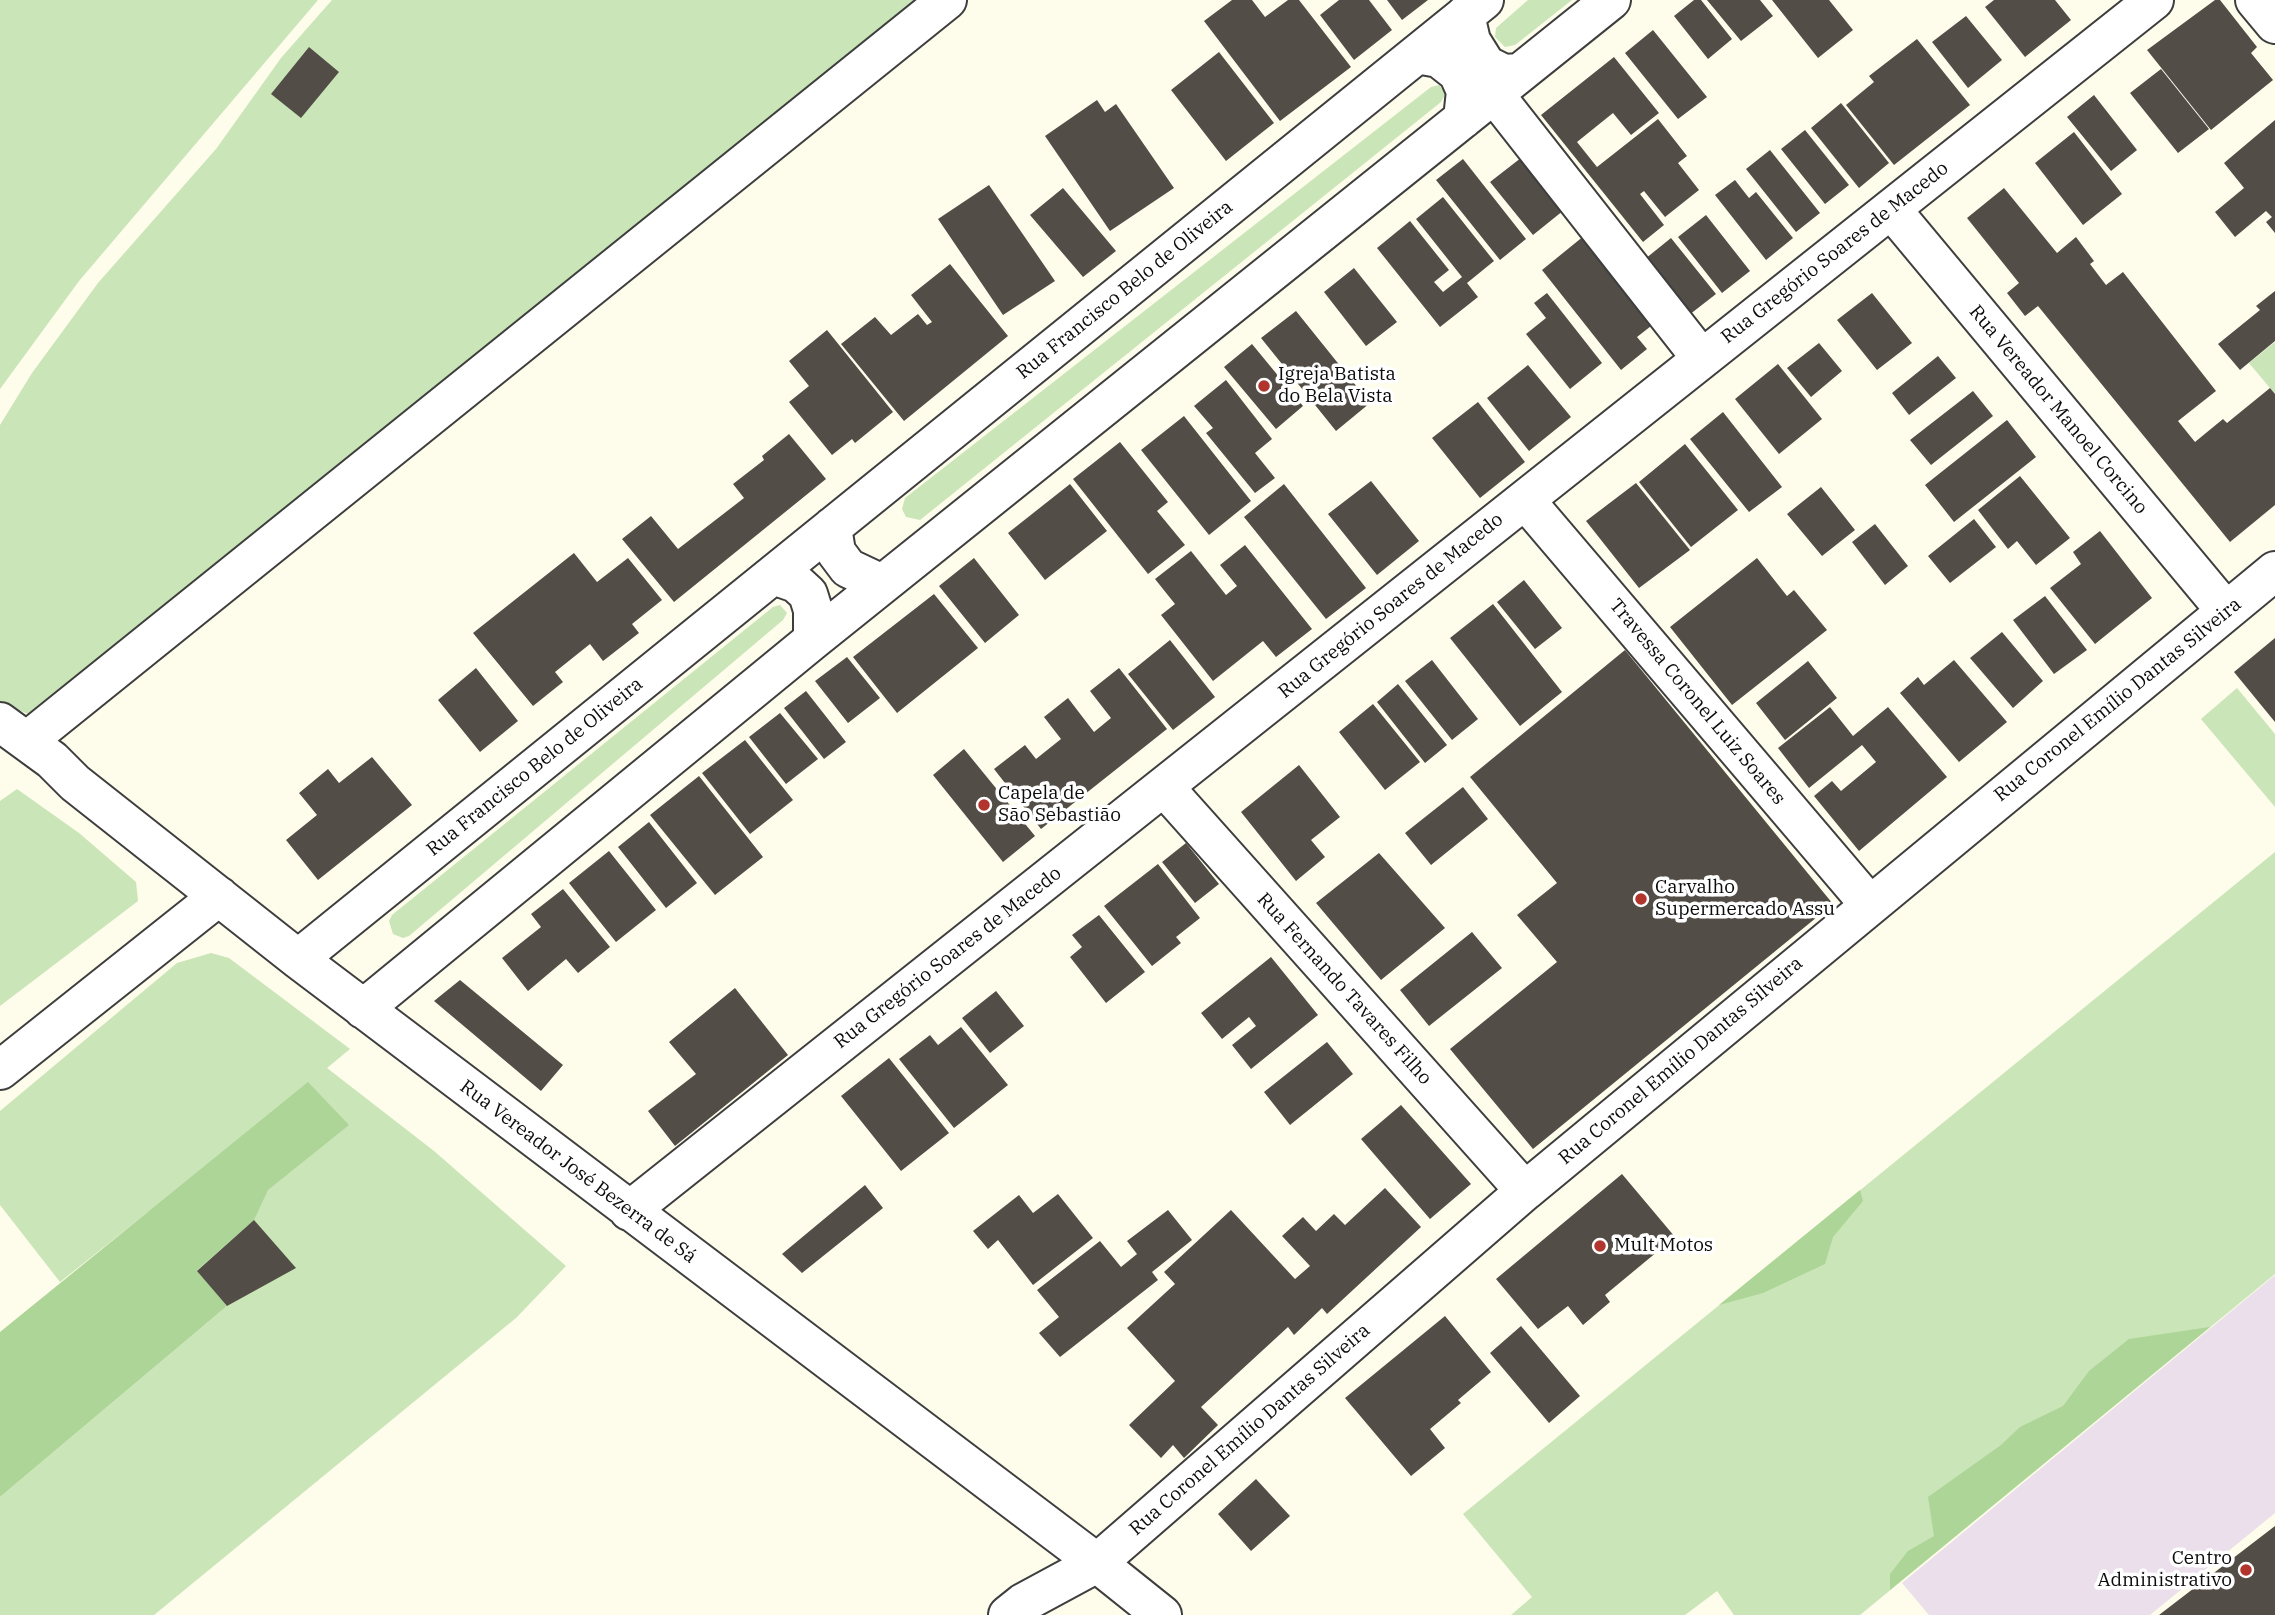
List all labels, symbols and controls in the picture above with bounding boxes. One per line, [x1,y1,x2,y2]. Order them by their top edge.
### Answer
street label: Rua Gregório Soares de Macedo [1717,157,1953,349]
street label: Rua Francisco Belo de Oliveira [1012,196,1238,384]
street label: Rua Vereador Manoel Corcino [1964,301,2152,519]
place label: Igreja Batista do Bela Vista [1278,364,1396,408]
marker: Igreja Batista do Bela Vista [1256,378,1272,394]
street label: Rua Gregório Soares de Macedo [1274,508,1508,704]
street label: Rua Coronel Emílio Dantas Silveira [1990,593,2246,807]
street label: Travessa Coronel Luiz Soares [1604,594,1790,810]
street label: Rua Francisco Belo de Oliveira [422,673,648,861]
place label: Capela de São Sebastião [998,783,1121,827]
marker: Capela de São Sebastião [976,797,992,813]
street label: Rua Gregório Soares de Macedo [830,862,1066,1054]
place label: Carvalho Supermercado Assu [1655,877,1835,921]
street label: Rua Fernando Tavares Filho [1252,888,1436,1090]
marker: Carvalho Supermercado Assu [1633,891,1649,907]
street label: Rua Coronel Emílio Dantas Silveira [1554,952,1808,1170]
street label: Rua Vereador José Bezerra de Sá [455,1076,701,1268]
place label: Mult Motos [1614,1235,1713,1257]
marker: Mult Motos [1592,1238,1608,1254]
street label: Rua Coronel Emílio Dantas Silveira [1125,1319,1375,1541]
place label: Centro Administrativo [2097,1548,2232,1592]
marker: Centro Administrativo [2238,1562,2254,1578]

